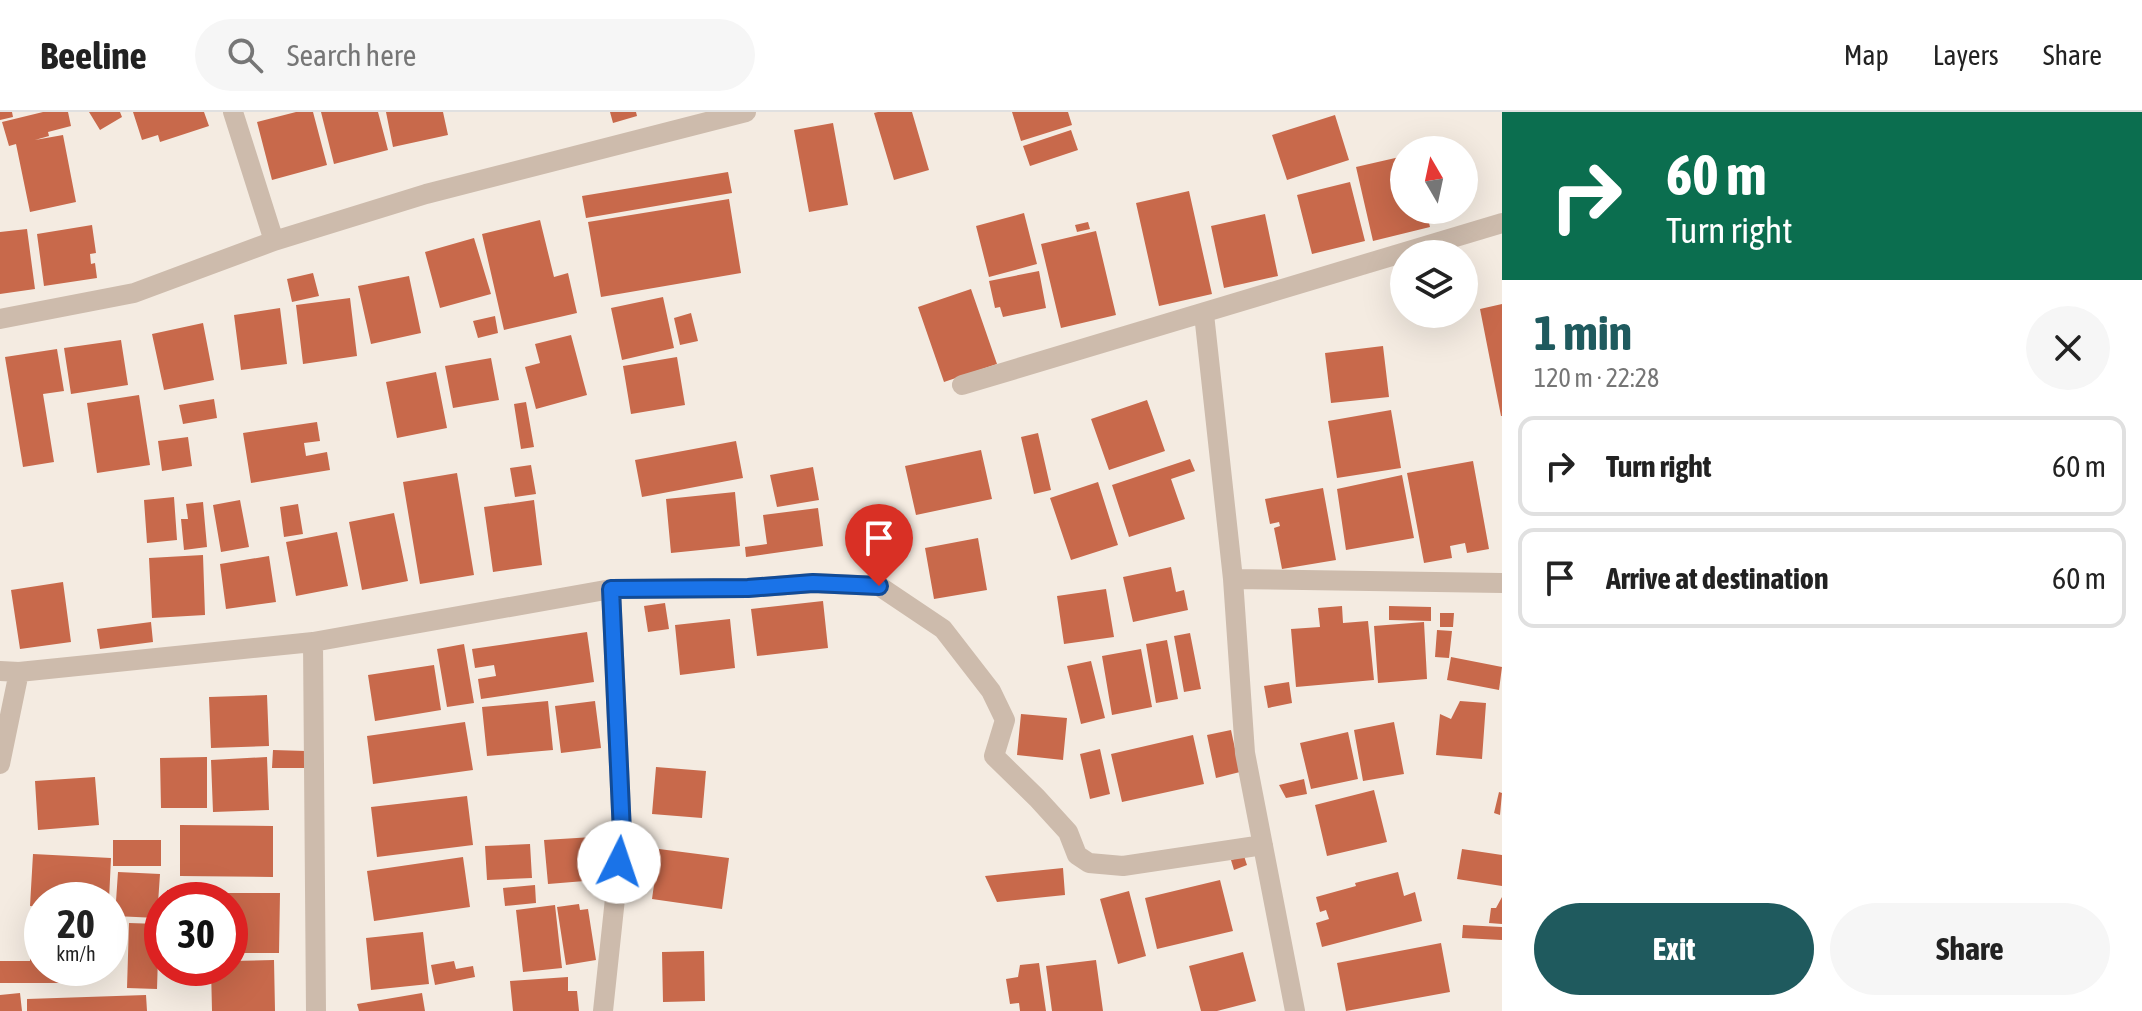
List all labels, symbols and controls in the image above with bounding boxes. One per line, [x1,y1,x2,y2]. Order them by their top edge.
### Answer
search box [195,19,755,91]
icon: search [223,33,267,77]
text: Beeline [40,34,147,77]
text: Search here [287,38,416,72]
text: Map [1844,39,1889,71]
text: Layers [1933,39,1999,71]
text: Share [2043,39,2102,71]
north arrow [1390,136,1478,224]
map controls [1390,136,1478,328]
text: 60 m [1666,143,1767,207]
icon: right [1534,144,1638,248]
text: Turn right [1666,209,1793,251]
button: layers [1390,240,1478,328]
text: 1 min [1534,305,1632,360]
button: close [2026,306,2110,390]
text: 120 m · 22:28 [1534,363,1659,393]
icon: right [1538,444,1582,488]
text: Turn right [1606,449,1712,483]
text: 60 m [2052,449,2106,483]
pin [845,504,913,586]
icon: arrive [857,516,901,560]
icon: arrive [1538,556,1582,600]
text: Arrive at destination [1606,561,1828,595]
text: 60 m [2052,561,2106,595]
position arrow [577,820,661,904]
speed limit sign: 30 [144,882,248,986]
text: 20 [57,901,95,946]
button: Exit [1534,903,1814,995]
button: Share [1830,903,2110,995]
text: km/h [56,942,96,965]

